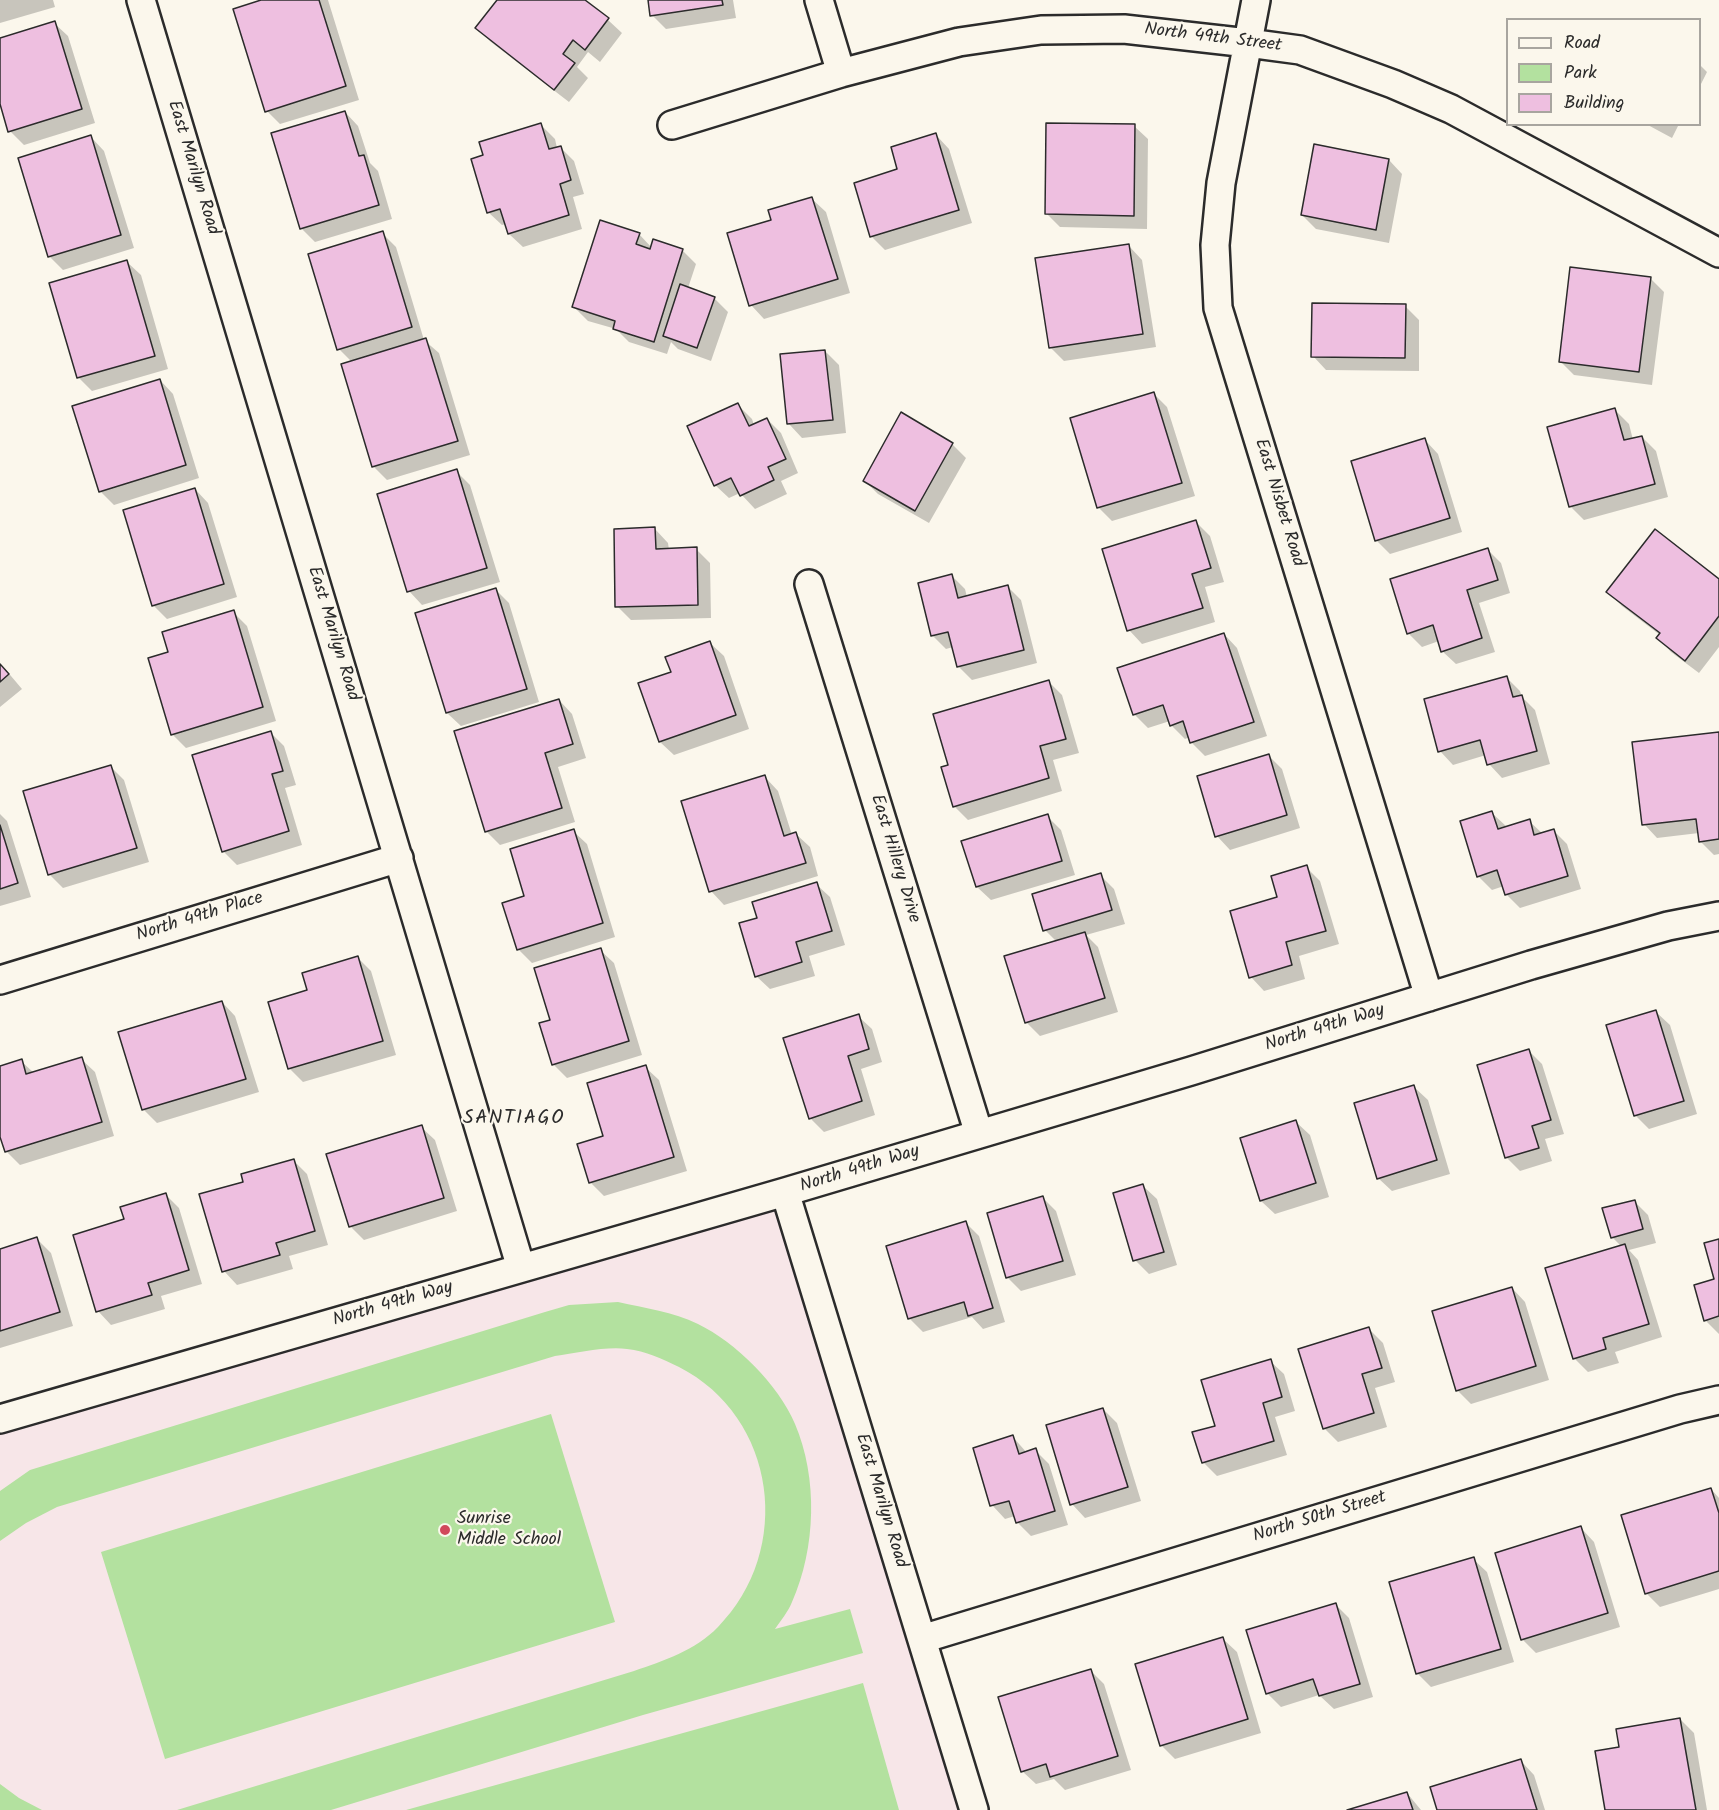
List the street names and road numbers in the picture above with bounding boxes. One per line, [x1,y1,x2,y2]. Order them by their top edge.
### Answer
street label: North 49th Street [1143,20,1283,58]
street label: East Marilyn Road [161,98,223,238]
street label: East Nisbet Road [1248,436,1308,570]
street label: East Marilyn Road [301,564,363,704]
street label: East Hillery Drive [864,792,924,926]
street label: North 49th Place [134,888,266,948]
street label: North 49th Way [1263,1001,1387,1057]
street label: North 49th Way [798,1142,922,1198]
street label: North 49th Way [331,1278,455,1332]
street label: East Marilyn Road [849,1431,911,1571]
street label: North 50th Street [1251,1487,1389,1549]

